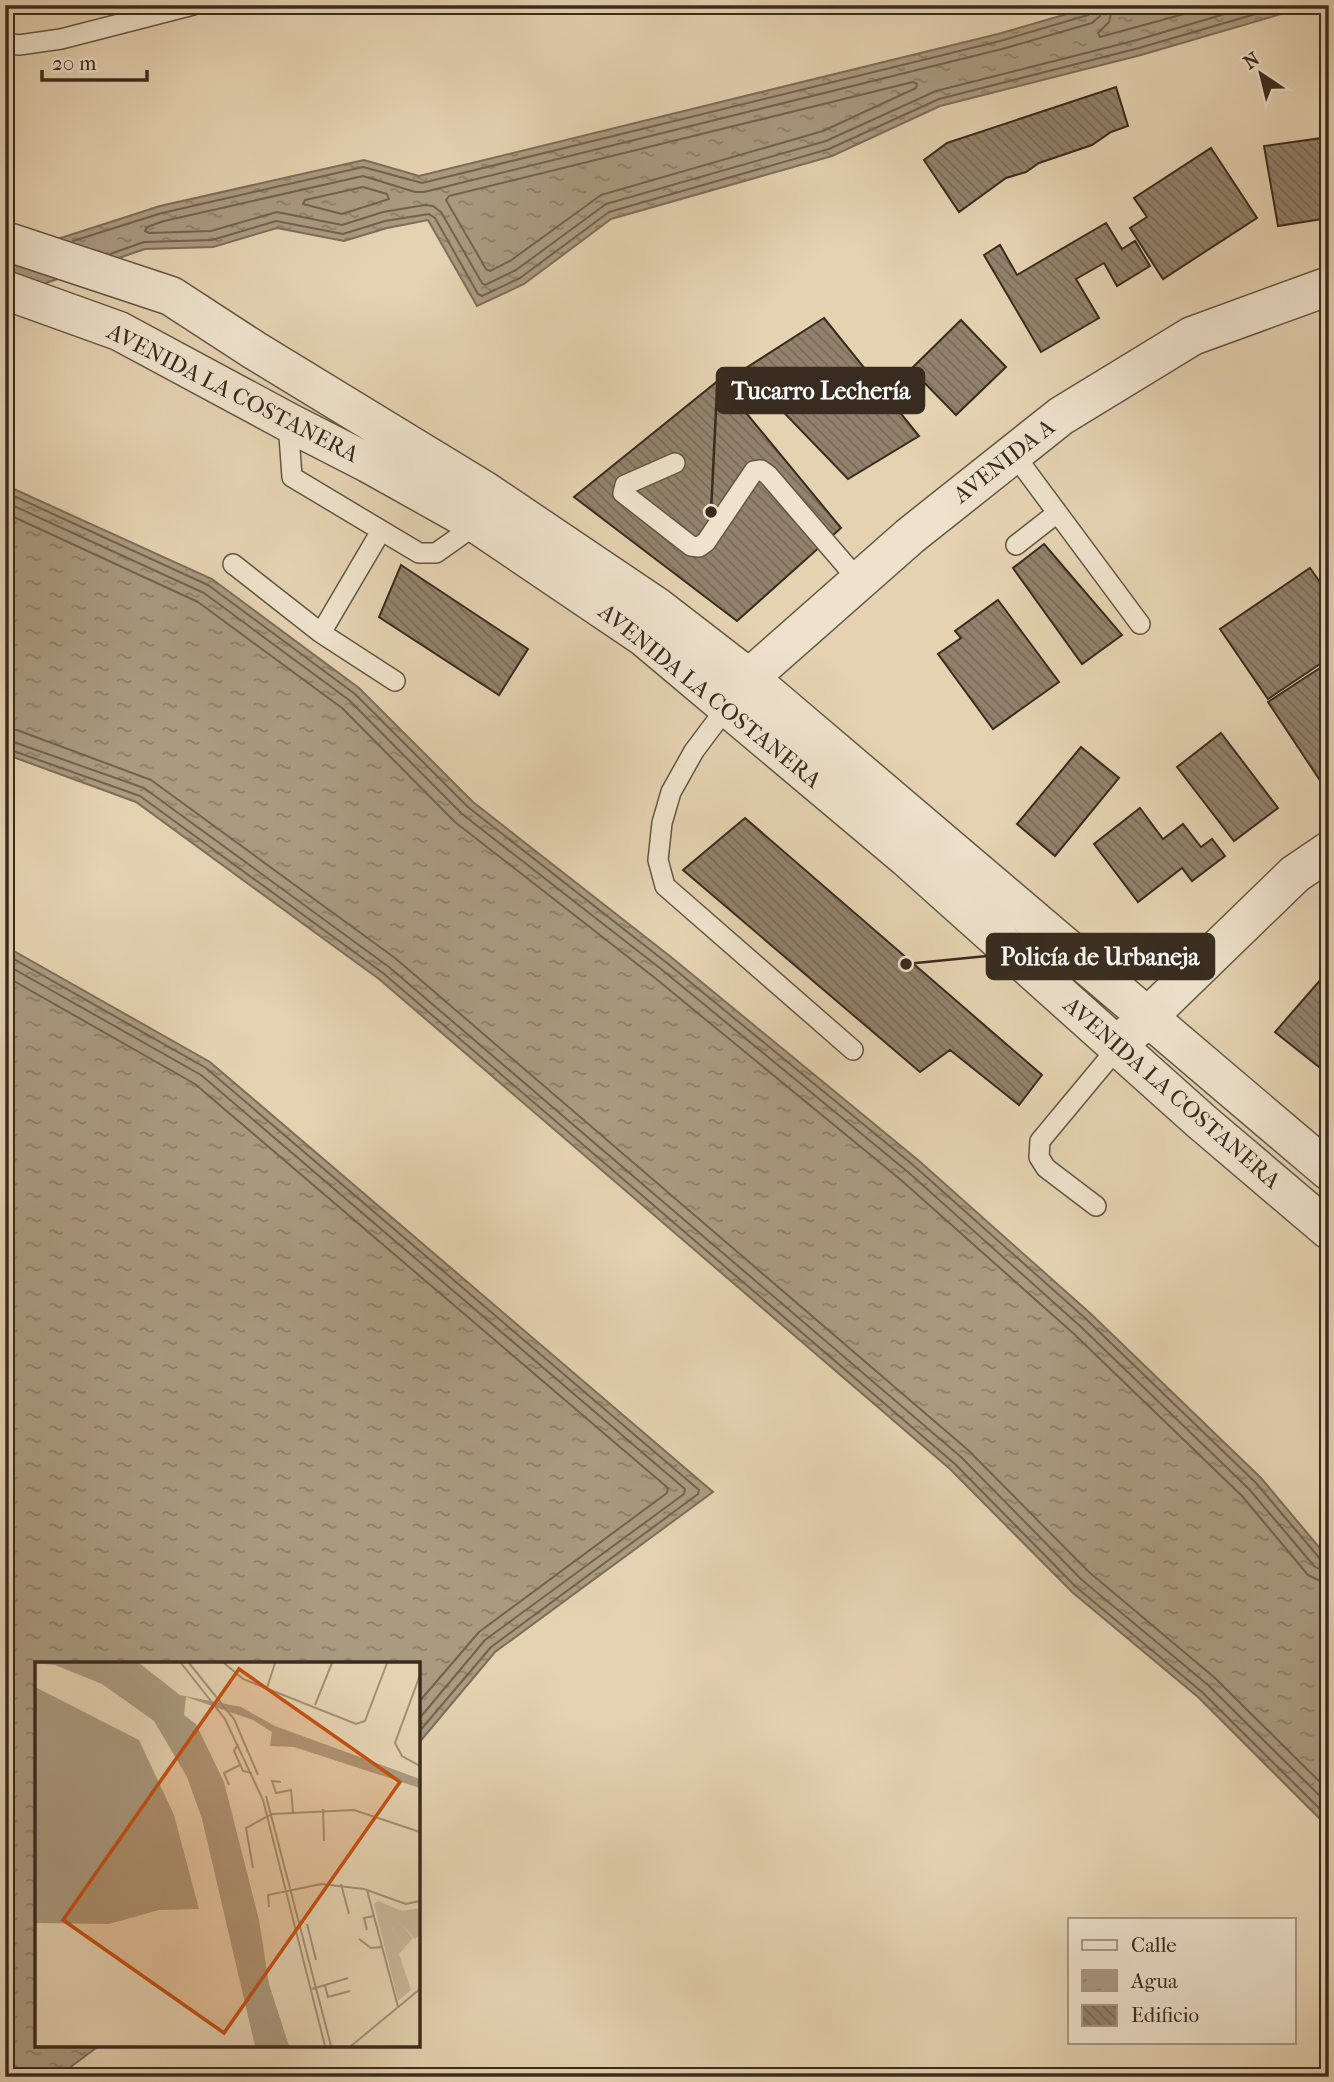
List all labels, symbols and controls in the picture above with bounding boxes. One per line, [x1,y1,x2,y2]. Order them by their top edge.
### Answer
scale bar [42,38,147,82]
north arrow [1226,38,1296,108]
text: N [1240,47,1265,74]
text: 20 m [52,51,97,75]
street label: AVENIDA LA COSTANERA [102,317,364,469]
callout: Tucarro Lechería [717,368,924,413]
text: Tucarro Lechería [731,377,911,405]
street label: AVENIDA A [947,413,1061,509]
street label: AVENIDA LA COSTANERA [593,597,828,795]
callout: Policía de Urbaneja [987,934,1214,979]
text: Policía de Urbaneja [1001,943,1200,971]
street label: AVENIDA LA COSTANERA [1057,991,1287,1195]
inset map [35,1662,420,2047]
legend [1068,1918,1296,2044]
text: Calle [1131,1933,1177,1957]
text: Agua [1130,1969,1178,1993]
text: Edificio [1131,2003,1199,2027]

